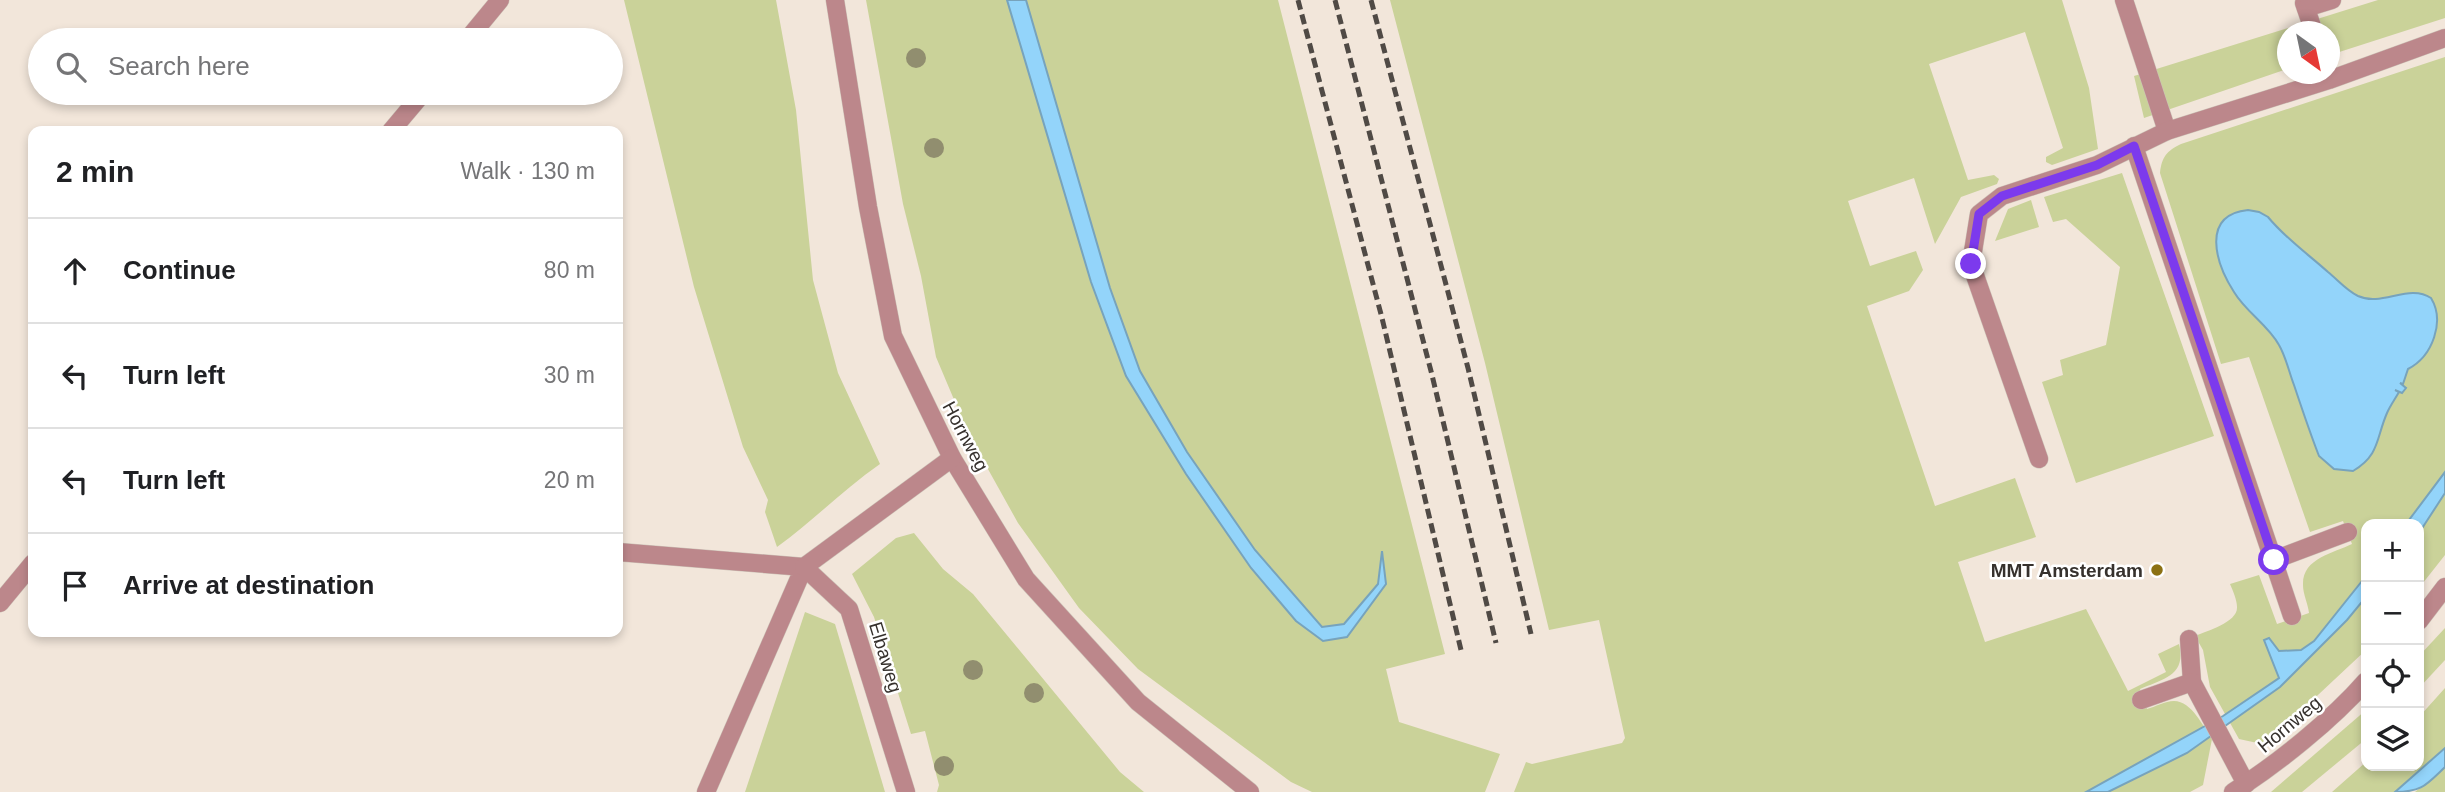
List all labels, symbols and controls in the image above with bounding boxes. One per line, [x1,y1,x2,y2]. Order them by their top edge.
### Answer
north arrow [2277,21,2340,84]
search box [28,28,623,105]
icon: search [52,48,90,86]
text: Search here [108,51,250,81]
text: 2 min [56,155,134,188]
text: Walk · 130 m [460,158,595,184]
route end [1955,248,1986,279]
icon: ahead [56,252,94,290]
text: Continue [123,255,236,285]
text: 80 m [544,257,595,283]
icon: left [56,357,94,395]
text: Turn left [123,360,225,390]
text: 30 m [544,362,595,388]
street label: Hornweg [938,398,993,475]
icon: left [56,462,94,500]
text: Turn left [123,465,225,495]
text: 20 m [544,467,595,493]
map controls [2361,519,2424,771]
button: + [2361,519,2424,582]
route start [2258,544,2289,575]
place label: MMT Amsterdam [1991,560,2143,581]
marker: MMT Amsterdam [2149,562,2165,578]
icon: arrive [56,567,94,605]
text: Arrive at destination [123,570,374,600]
button: − [2361,582,2424,645]
street label: Elbaweg [865,619,906,695]
button: locate [2361,645,2424,708]
street label: Hornweg [2253,692,2325,757]
button: layers [2361,708,2424,771]

